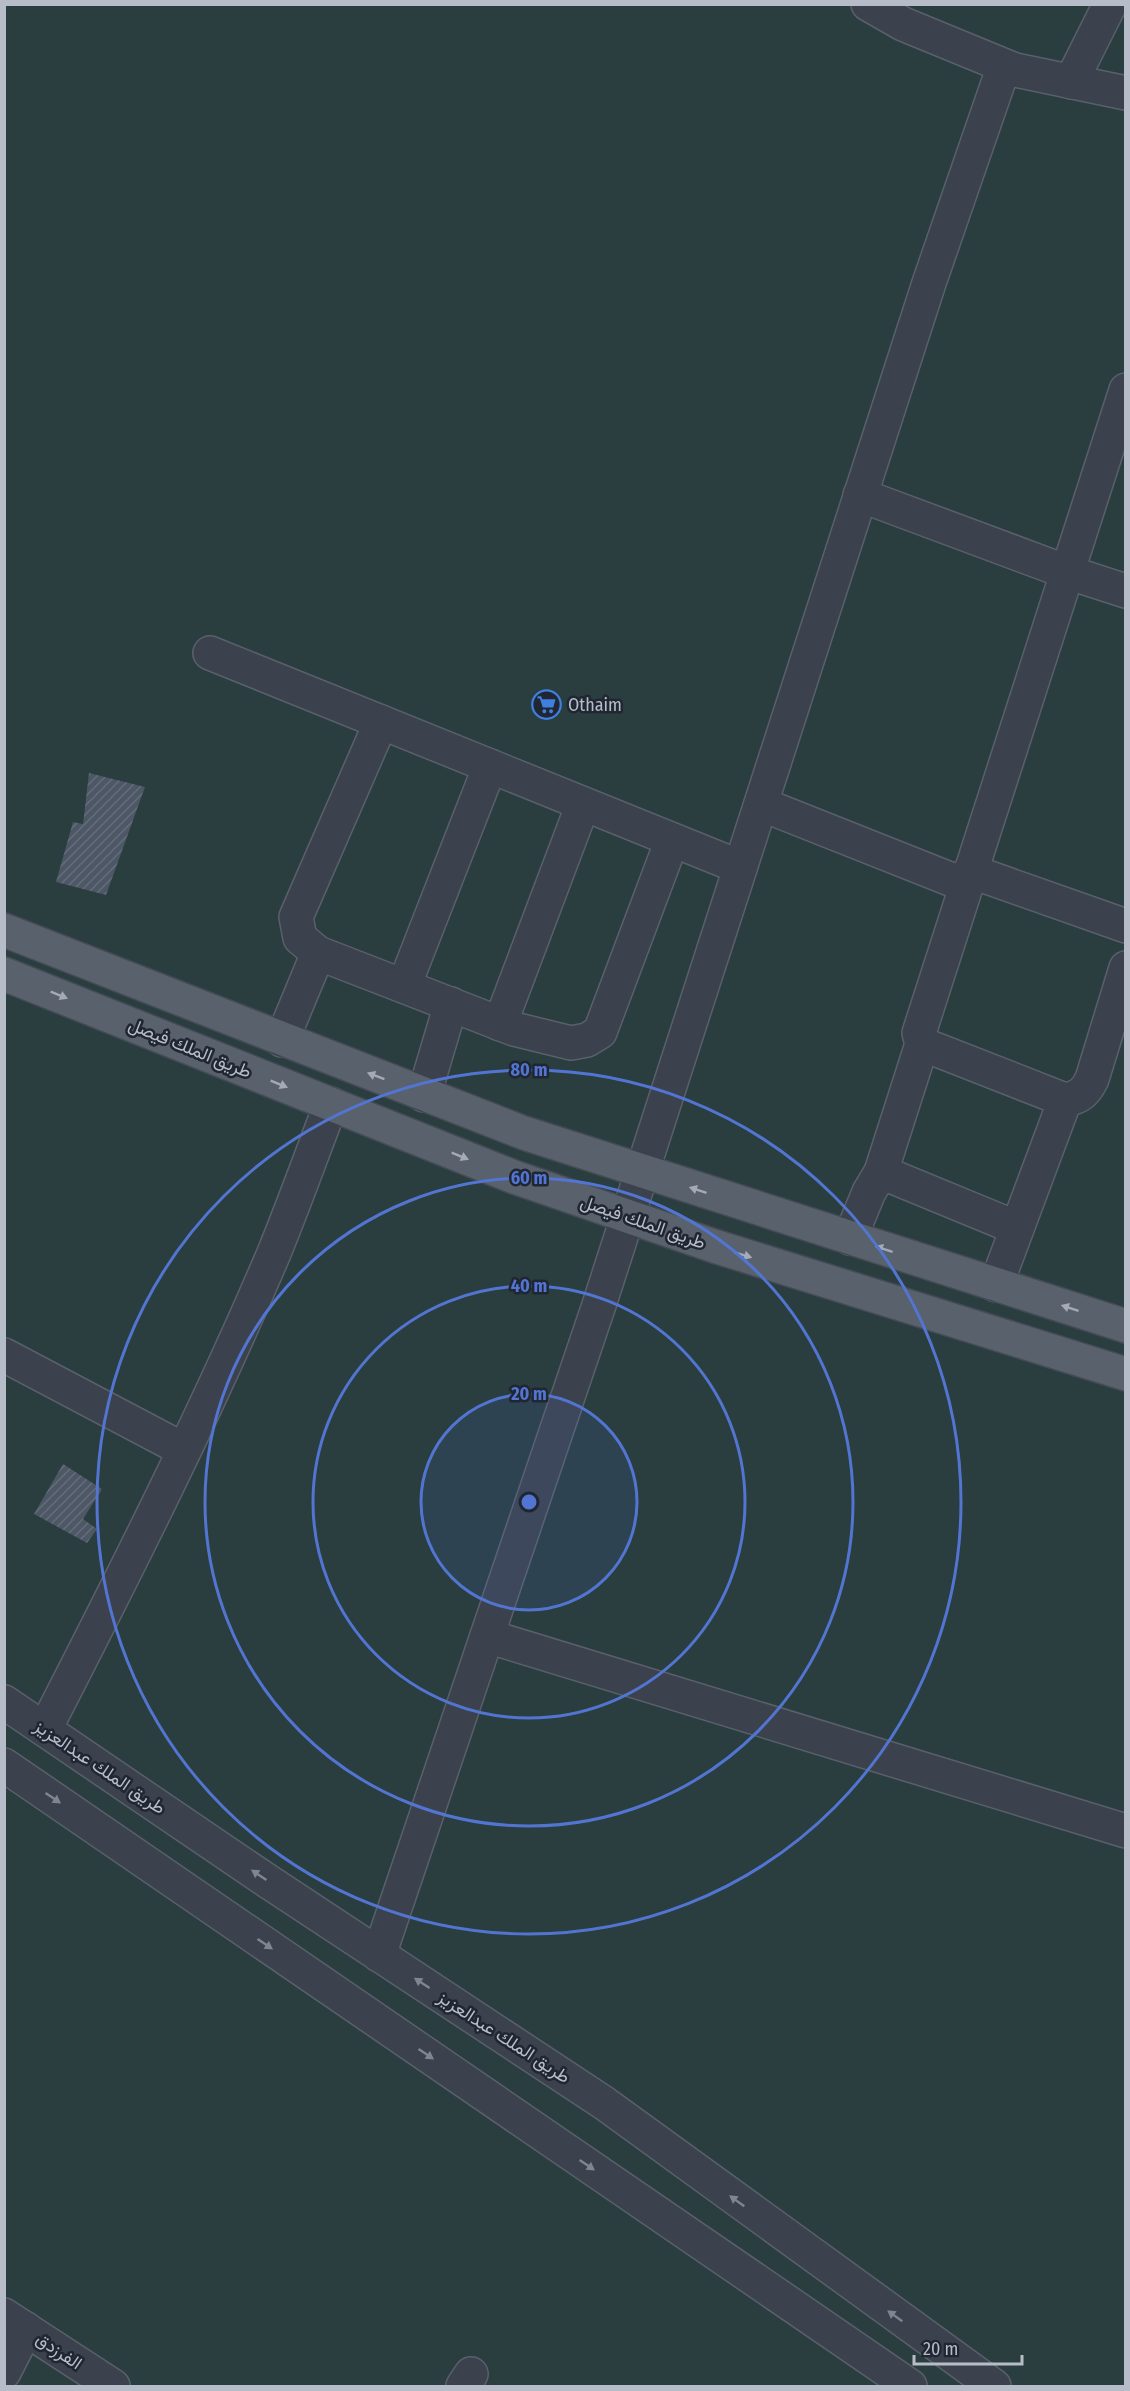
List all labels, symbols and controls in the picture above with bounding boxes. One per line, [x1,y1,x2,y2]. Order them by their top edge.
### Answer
supermarket icon: Othaim [531,689,563,721]
place label: Othaim [568,694,622,716]
one-way arrow [50,991,68,1000]
street label: طريق الملك فيصل [125,1013,255,1083]
text: 80 m [511,1059,547,1081]
one-way arrow [366,1071,384,1081]
one-way arrow [270,1079,288,1089]
one-way arrow [451,1152,469,1161]
text: 60 m [511,1167,547,1189]
one-way arrow [689,1184,707,1194]
street label: طريق الملك فيصل [578,1190,708,1254]
one-way arrow [875,1244,893,1253]
one-way arrow [734,1251,752,1260]
text: 40 m [511,1275,547,1297]
one-way arrow [1061,1303,1079,1312]
text: 20 m [510,1383,547,1405]
centre of rings [519,1492,539,1512]
street label: طريق الملك عبدالعزيز [29,1714,170,1819]
one-way arrow [44,1792,60,1804]
one-way arrow [251,1869,267,1881]
one-way arrow [257,1938,273,1950]
one-way arrow [414,1977,430,1989]
street label: طريق الملك عبدالعزيز [433,1985,574,2088]
one-way arrow [418,2048,434,2060]
one-way arrow [579,2159,595,2170]
one-way arrow [730,2195,746,2207]
one-way arrow [887,2310,903,2322]
street label: الفرزدق [32,2328,86,2374]
scale bar [914,2328,1022,2366]
text: 20 m [923,2338,958,2360]

